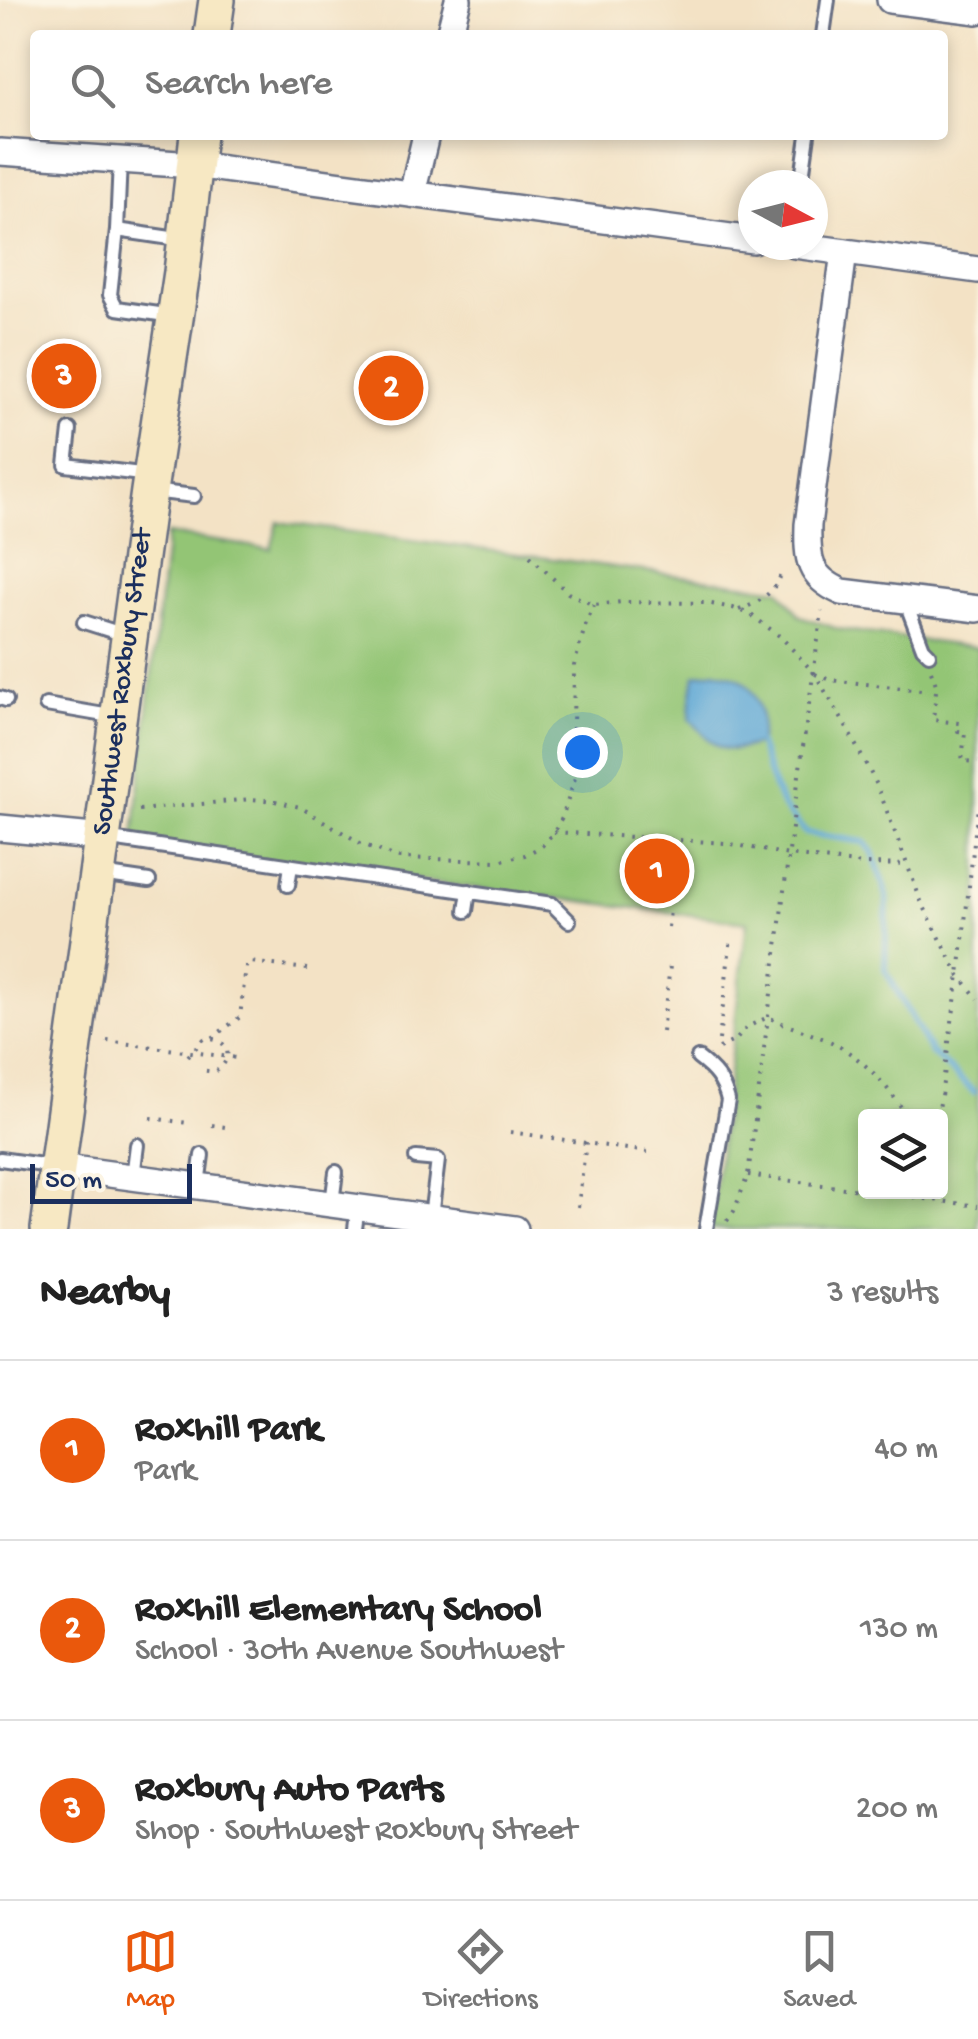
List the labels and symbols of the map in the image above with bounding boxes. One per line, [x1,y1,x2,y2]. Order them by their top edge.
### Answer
north arrow [738,170,828,260]
pin: 3 [32,338,96,414]
pin: 2 [358,350,424,426]
street label: Southwest Roxbury Street [86,524,161,837]
your location [557,727,608,778]
pin: 1 [624,834,690,908]
scale bar [30,1159,192,1204]

